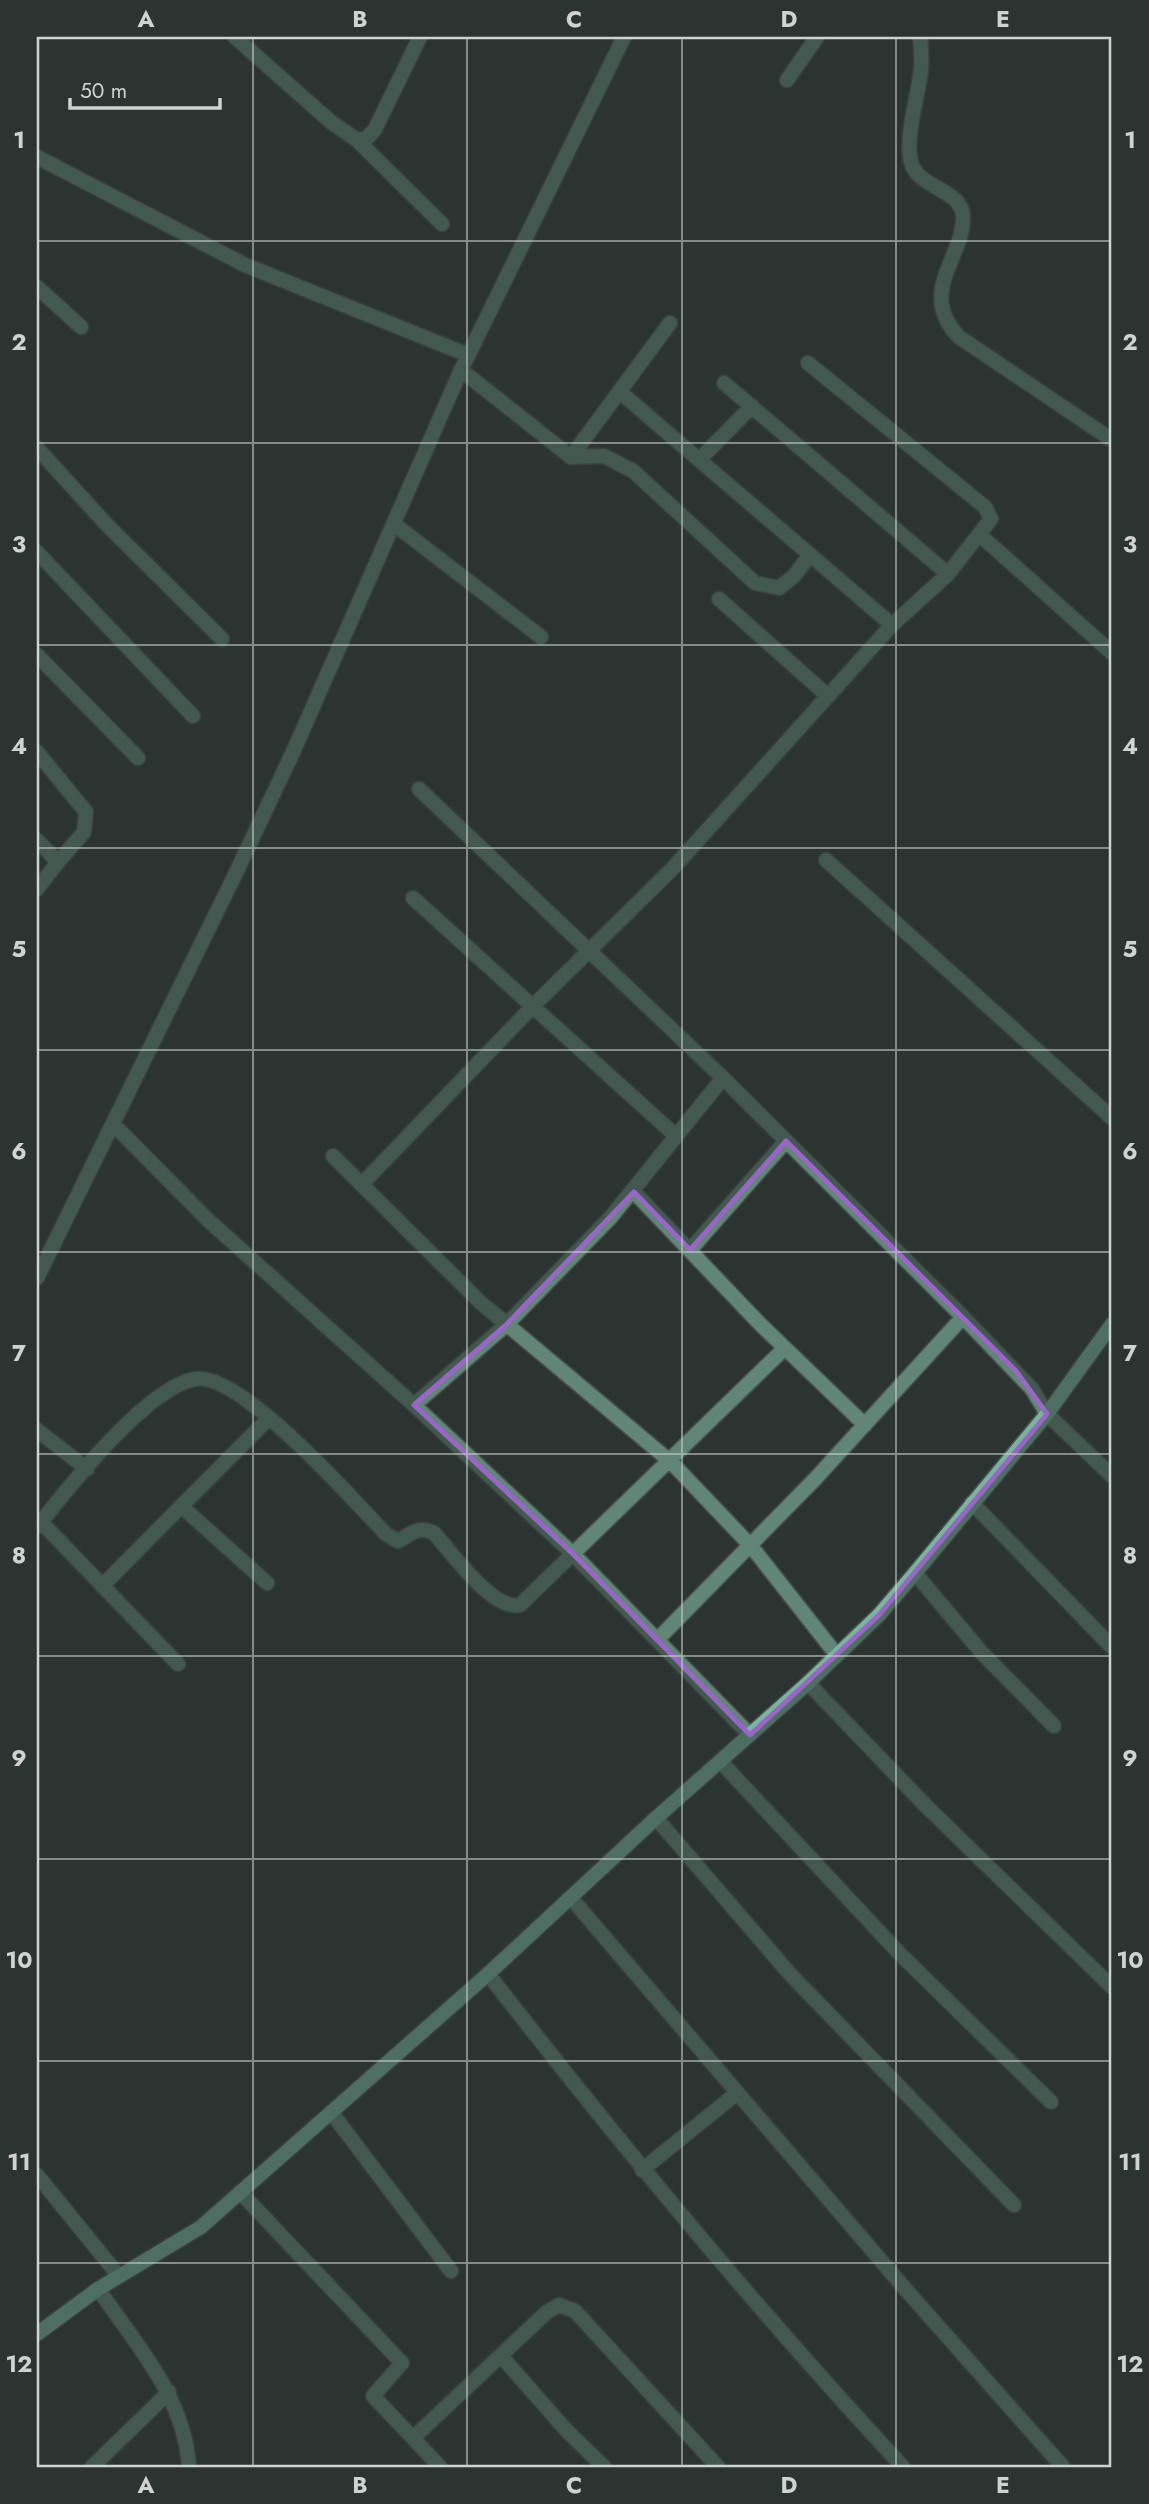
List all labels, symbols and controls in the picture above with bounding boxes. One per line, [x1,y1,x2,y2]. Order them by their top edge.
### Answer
text: A [137,2,155,36]
text: B [352,2,368,36]
text: C [566,2,582,36]
text: D [781,2,798,36]
text: E [996,2,1010,36]
scale bar [70,66,220,110]
text: 50 m [80,76,127,106]
text: 1 [13,123,25,157]
text: 1 [1124,123,1136,157]
text: 2 [11,325,27,359]
text: 2 [1122,325,1138,359]
text: 3 [12,527,26,561]
text: 3 [1123,527,1137,561]
text: 4 [11,729,27,763]
text: 4 [1122,729,1138,763]
text: 5 [12,932,26,966]
text: 5 [1123,932,1137,966]
text: 6 [11,1134,27,1168]
text: 6 [1122,1134,1138,1168]
text: 7 [12,1336,26,1370]
text: 7 [1123,1336,1137,1370]
text: 8 [12,1538,26,1572]
text: 8 [1123,1538,1137,1572]
text: 9 [11,1741,27,1775]
text: 9 [1122,1741,1138,1775]
text: 10 [6,1943,32,1977]
text: 10 [1117,1943,1143,1977]
text: 11 [7,2145,31,2179]
text: 11 [1118,2145,1142,2179]
text: 12 [6,2347,32,2381]
text: 12 [1117,2347,1143,2381]
text: A [137,2468,155,2502]
text: B [352,2468,368,2502]
text: C [566,2468,582,2502]
text: D [781,2468,798,2502]
text: E [996,2468,1010,2502]

